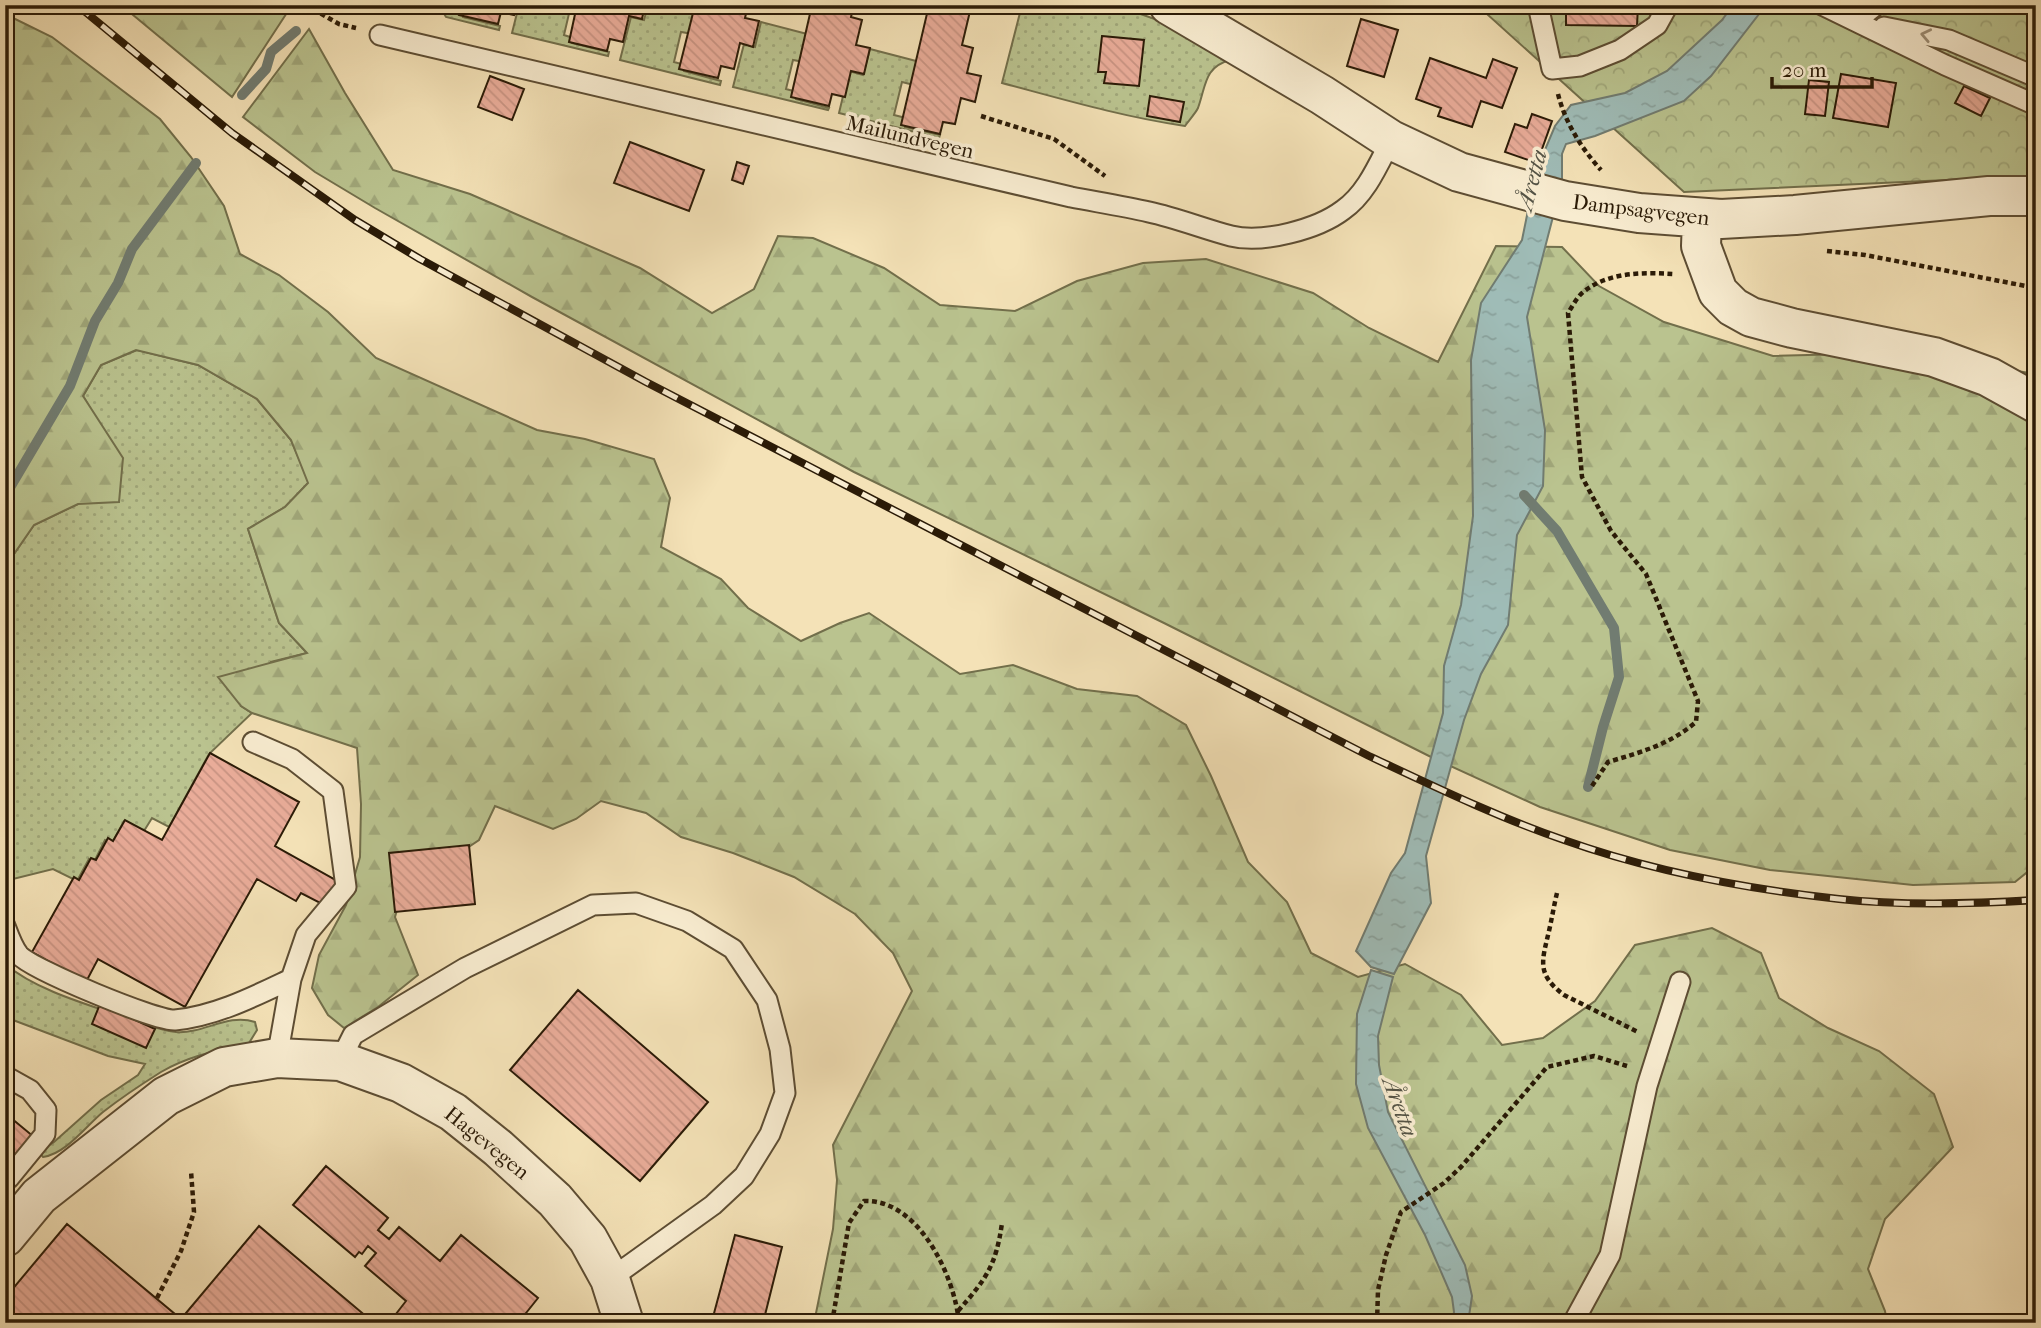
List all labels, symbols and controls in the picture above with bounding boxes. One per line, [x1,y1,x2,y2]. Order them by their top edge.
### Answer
one-way arrow [1920,29,1932,44]
scale bar [1772,46,1871,90]
text: 20 m [1782,58,1827,82]
street label: Mailundvegen [844,111,976,163]
water label: Åretta [1509,147,1553,216]
street label: Dampsagvegen [1571,190,1711,230]
water label: Åretta [1376,1070,1424,1140]
street label: Hagevegen [440,1102,534,1184]

